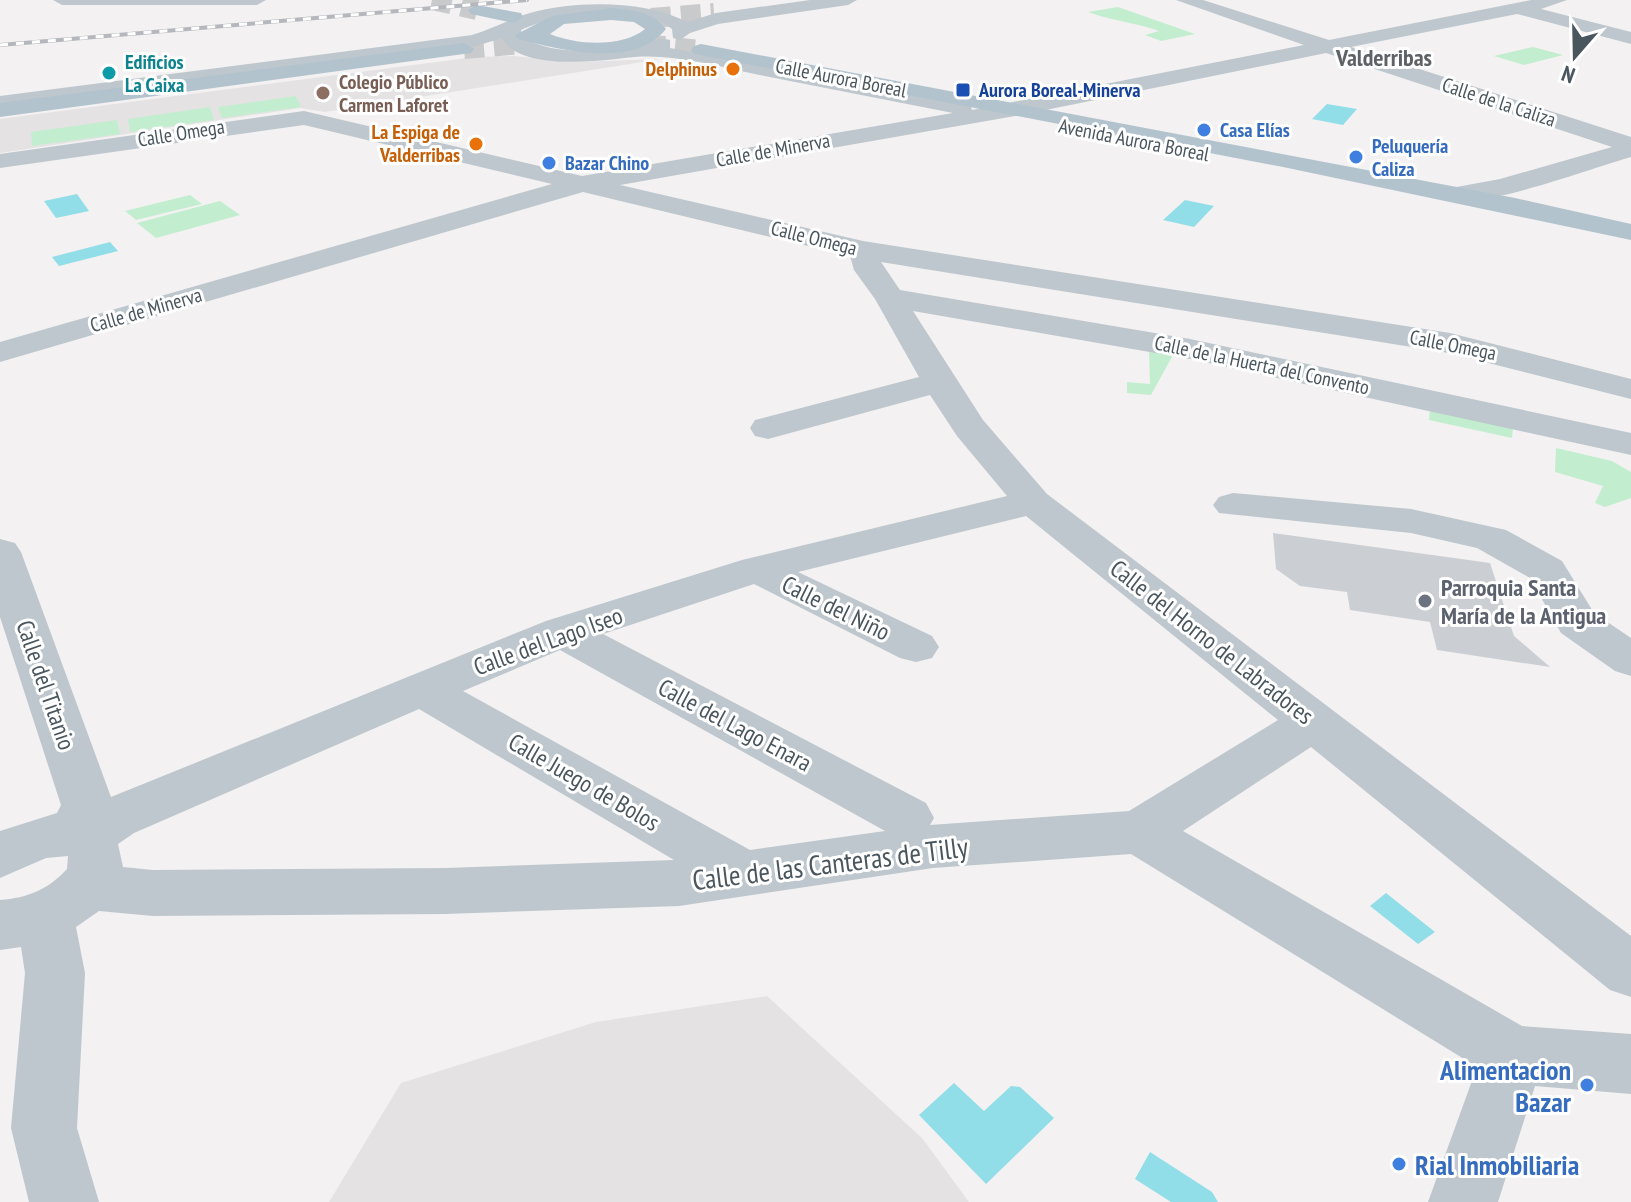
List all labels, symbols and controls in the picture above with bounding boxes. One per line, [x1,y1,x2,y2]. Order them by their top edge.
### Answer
north arrow [1535,16,1615,96]
district label: Valderribas [1335,42,1432,73]
place label: Edificios La Caixa [125,49,184,98]
street label: Calle Aurora Boreal [773,53,909,103]
place label: Delphinus [646,56,717,82]
marker: Delphinus [724,60,742,78]
text: N [1558,60,1579,90]
marker: Edificios La Caixa [100,64,118,82]
place label: Colegio Público Carmen Laforet [339,69,448,118]
street label: Calle de la Caliza [1439,71,1559,133]
place label: Aurora Boreal-Minerva [978,77,1141,103]
marker: Aurora Boreal-Minerva [954,81,972,99]
marker: Colegio Público Carmen Laforet [314,84,332,102]
street label: Calle Omega [136,113,226,153]
street label: Avenida Aurora Boreal [1057,113,1212,167]
place label: Casa Elías [1220,117,1290,143]
place label: La Espiga de Valderribas [371,119,460,168]
marker: Casa Elías [1195,121,1213,139]
street label: Calle de Minerva [714,127,832,173]
place label: Peluquería Caliza [1372,133,1448,182]
marker: La Espiga de Valderribas [467,135,485,153]
marker: Peluquería Caliza [1347,148,1365,166]
place label: Bazar Chino [565,150,649,176]
marker: Bazar Chino [540,154,558,172]
street label: Calle Omega [768,215,860,261]
street label: Calle de Minerva [87,282,205,338]
street label: Calle Omega [1408,324,1498,366]
street label: Calle de la Huerta del Convento [1152,330,1372,400]
street label: Calle del Horno de Labradores [1104,553,1320,731]
street label: Calle del Niño [777,569,895,647]
place label: Parroquia Santa María de la Antigua [1441,572,1606,631]
marker: Parroquia Santa María de la Antigua [1416,592,1434,610]
street label: Calle del Lago Iseo [469,600,627,682]
street label: Calle del Titanio [9,616,83,754]
street label: Calle del Lago Enara [653,672,817,778]
street label: Calle Juego de Bolos [503,726,665,838]
street label: Calle de las Canteras de Tilly [690,828,970,898]
place label: Alimentacion Bazar [1439,1051,1572,1120]
marker: Alimentacion Bazar [1578,1076,1596,1094]
place label: Rial Inmobiliaria [1415,1146,1579,1183]
marker: Rial Inmobiliaria [1390,1155,1408,1173]

